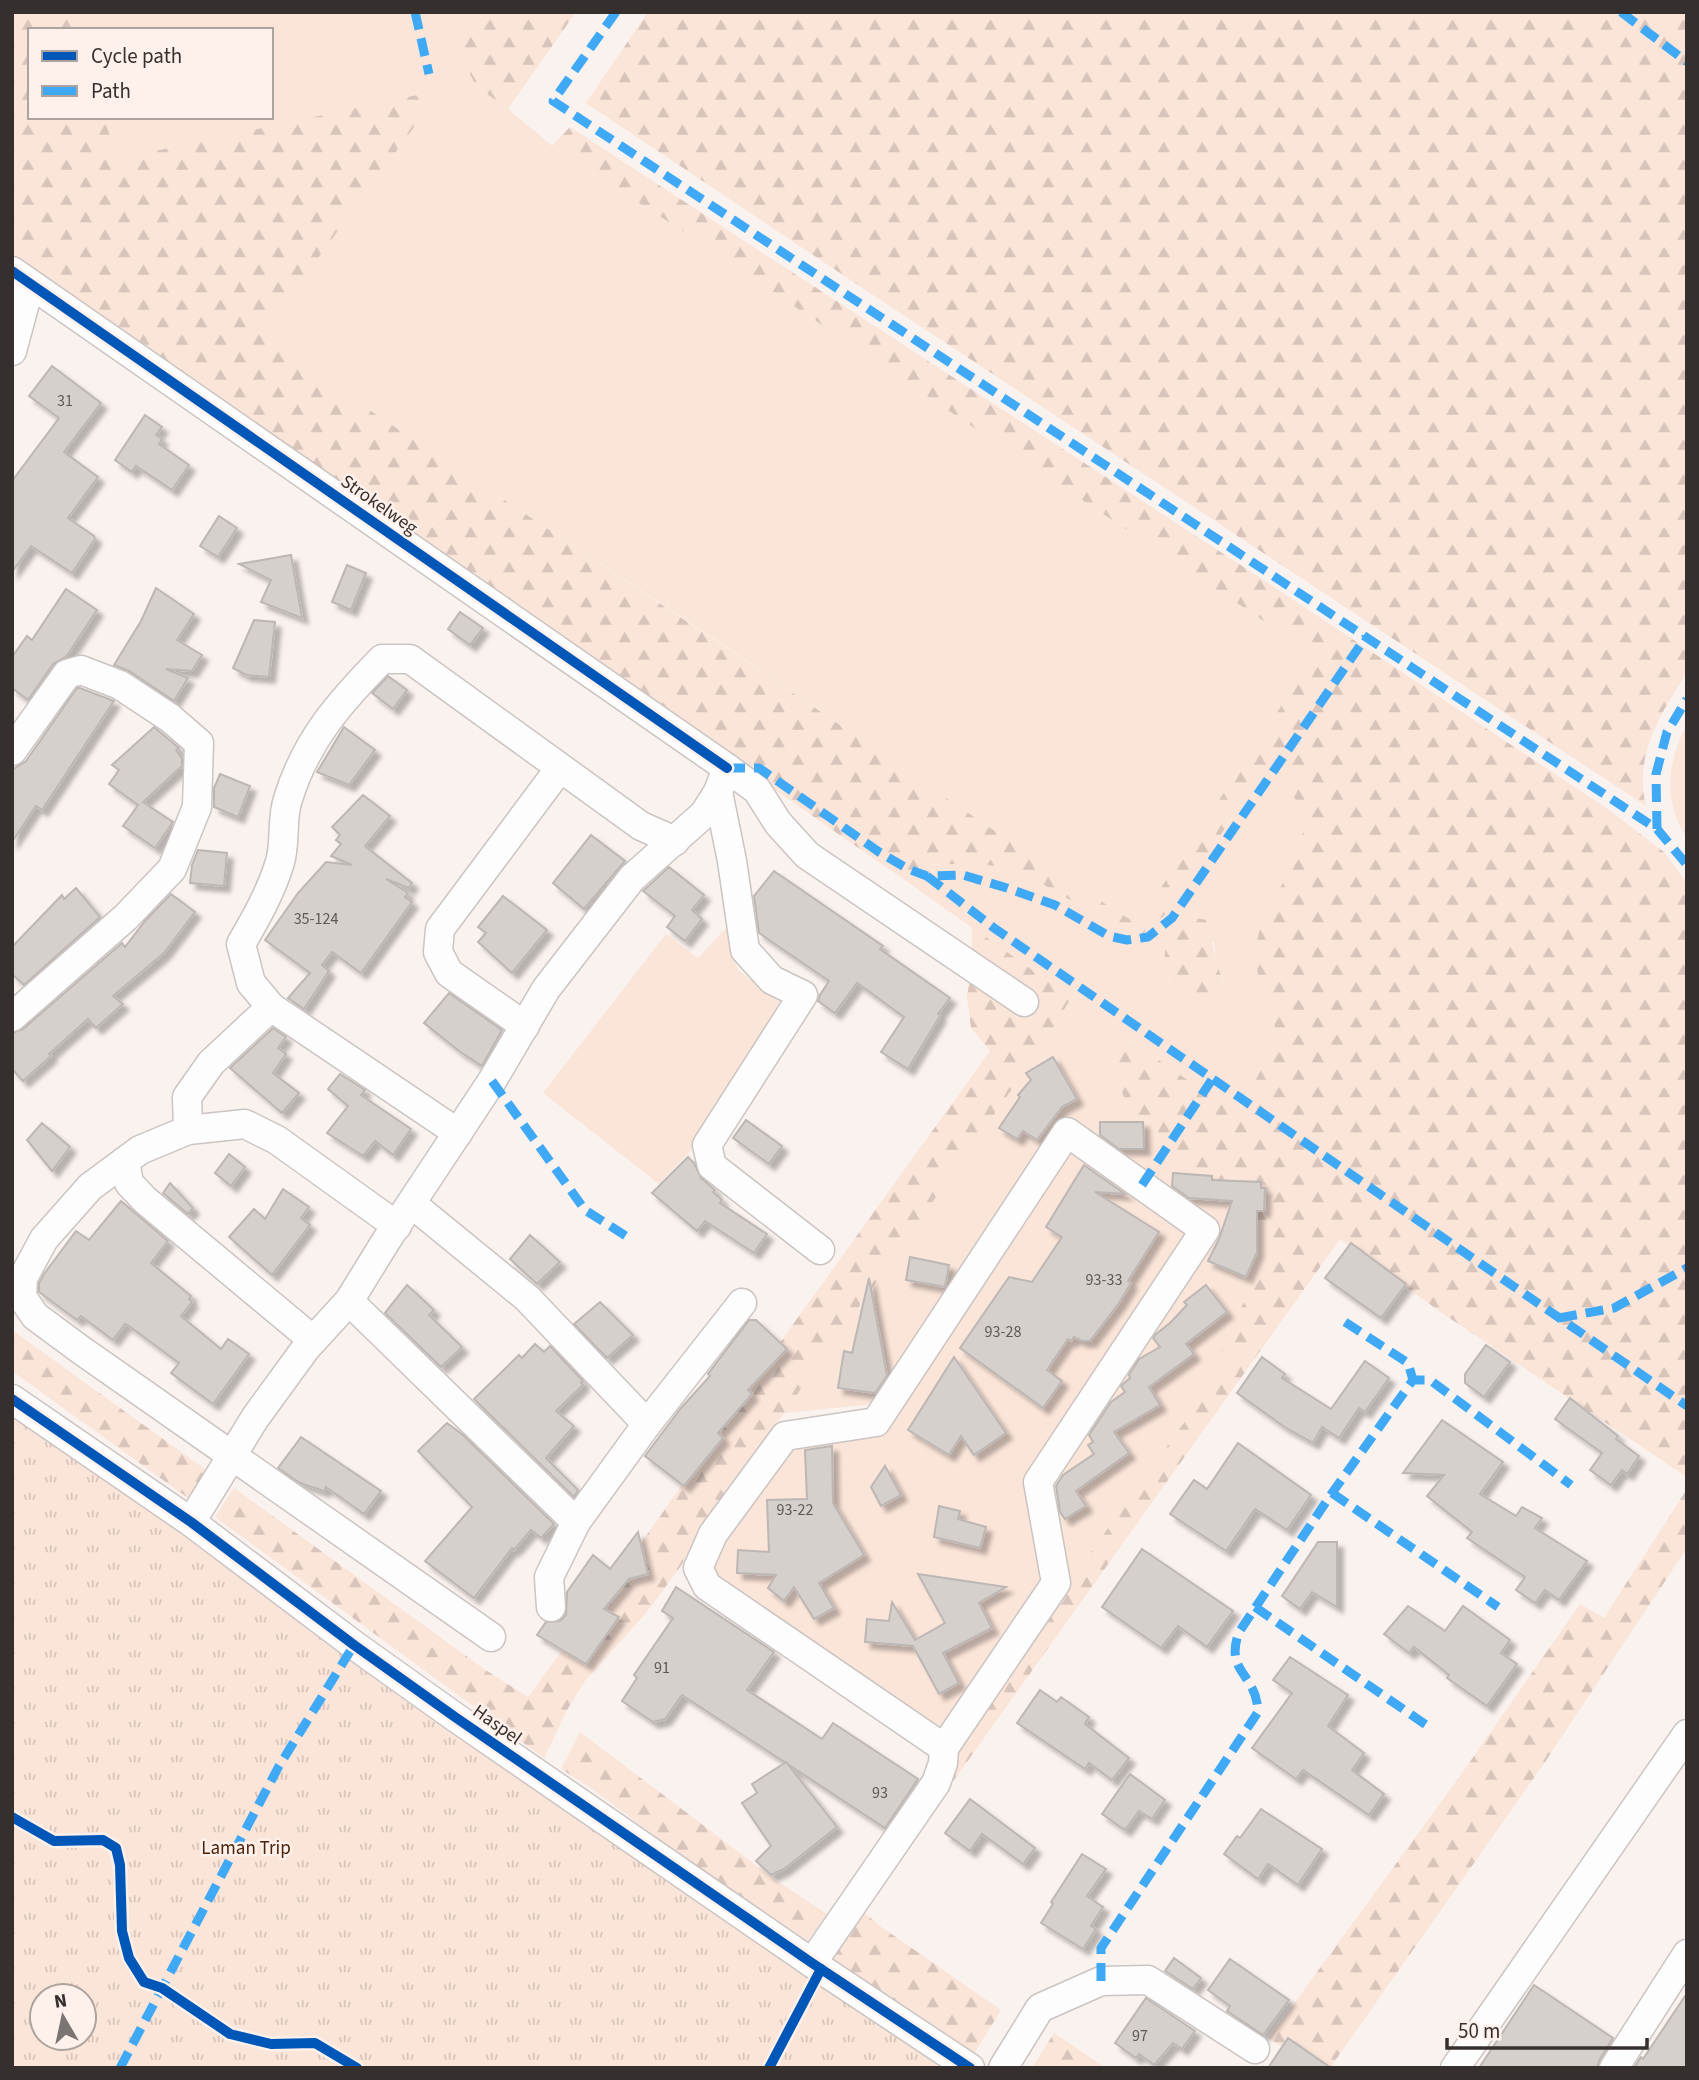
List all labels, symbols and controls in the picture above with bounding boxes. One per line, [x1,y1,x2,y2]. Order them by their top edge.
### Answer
legend [28,28,273,119]
text: Cycle path [91,41,182,71]
text: Path [91,76,131,106]
house number: 31 [57,390,73,412]
street label: Strokelweg [335,469,423,542]
house number: 35-124 [294,908,338,930]
house number: 93-33 [1086,1269,1122,1291]
house number: 93-28 [985,1321,1021,1343]
house number: 93-22 [777,1499,813,1521]
house number: 91 [654,1657,670,1679]
street label: Haspel [467,1698,527,1752]
house number: 93 [872,1782,888,1804]
park label: Laman Trip [201,1835,291,1862]
north arrow [28,1982,98,2052]
text: N [52,1987,69,2016]
scale bar [1447,2007,1646,2050]
text: 50 m [1458,2016,1500,2046]
house number: 97 [1132,2025,1148,2047]

